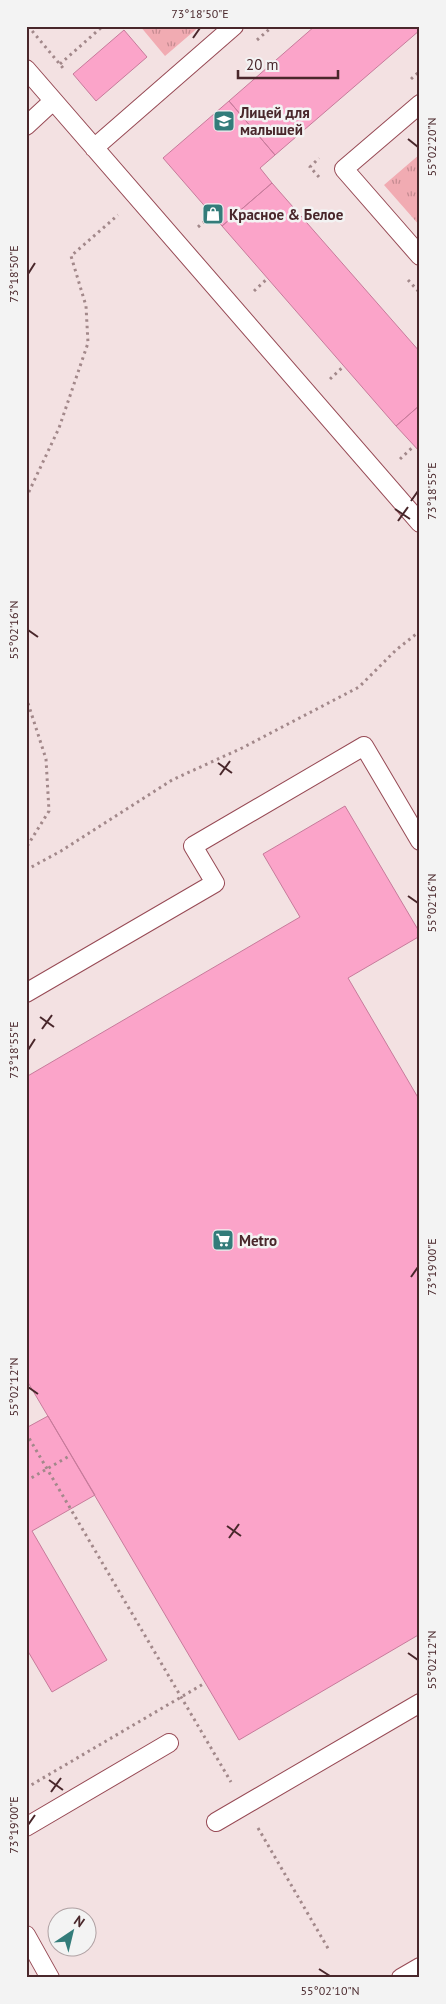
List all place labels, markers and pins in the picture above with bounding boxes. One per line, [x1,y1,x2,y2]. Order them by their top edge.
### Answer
place label: Лицей для малышей [239,103,310,139]
school or university icon: Лицей для малышей [212,109,236,133]
shop icon: Красное & Белое [201,202,225,226]
place label: Красное & Белое [229,205,344,224]
supermarket icon: Metro [211,1228,235,1252]
place label: Metro [239,1231,277,1250]

